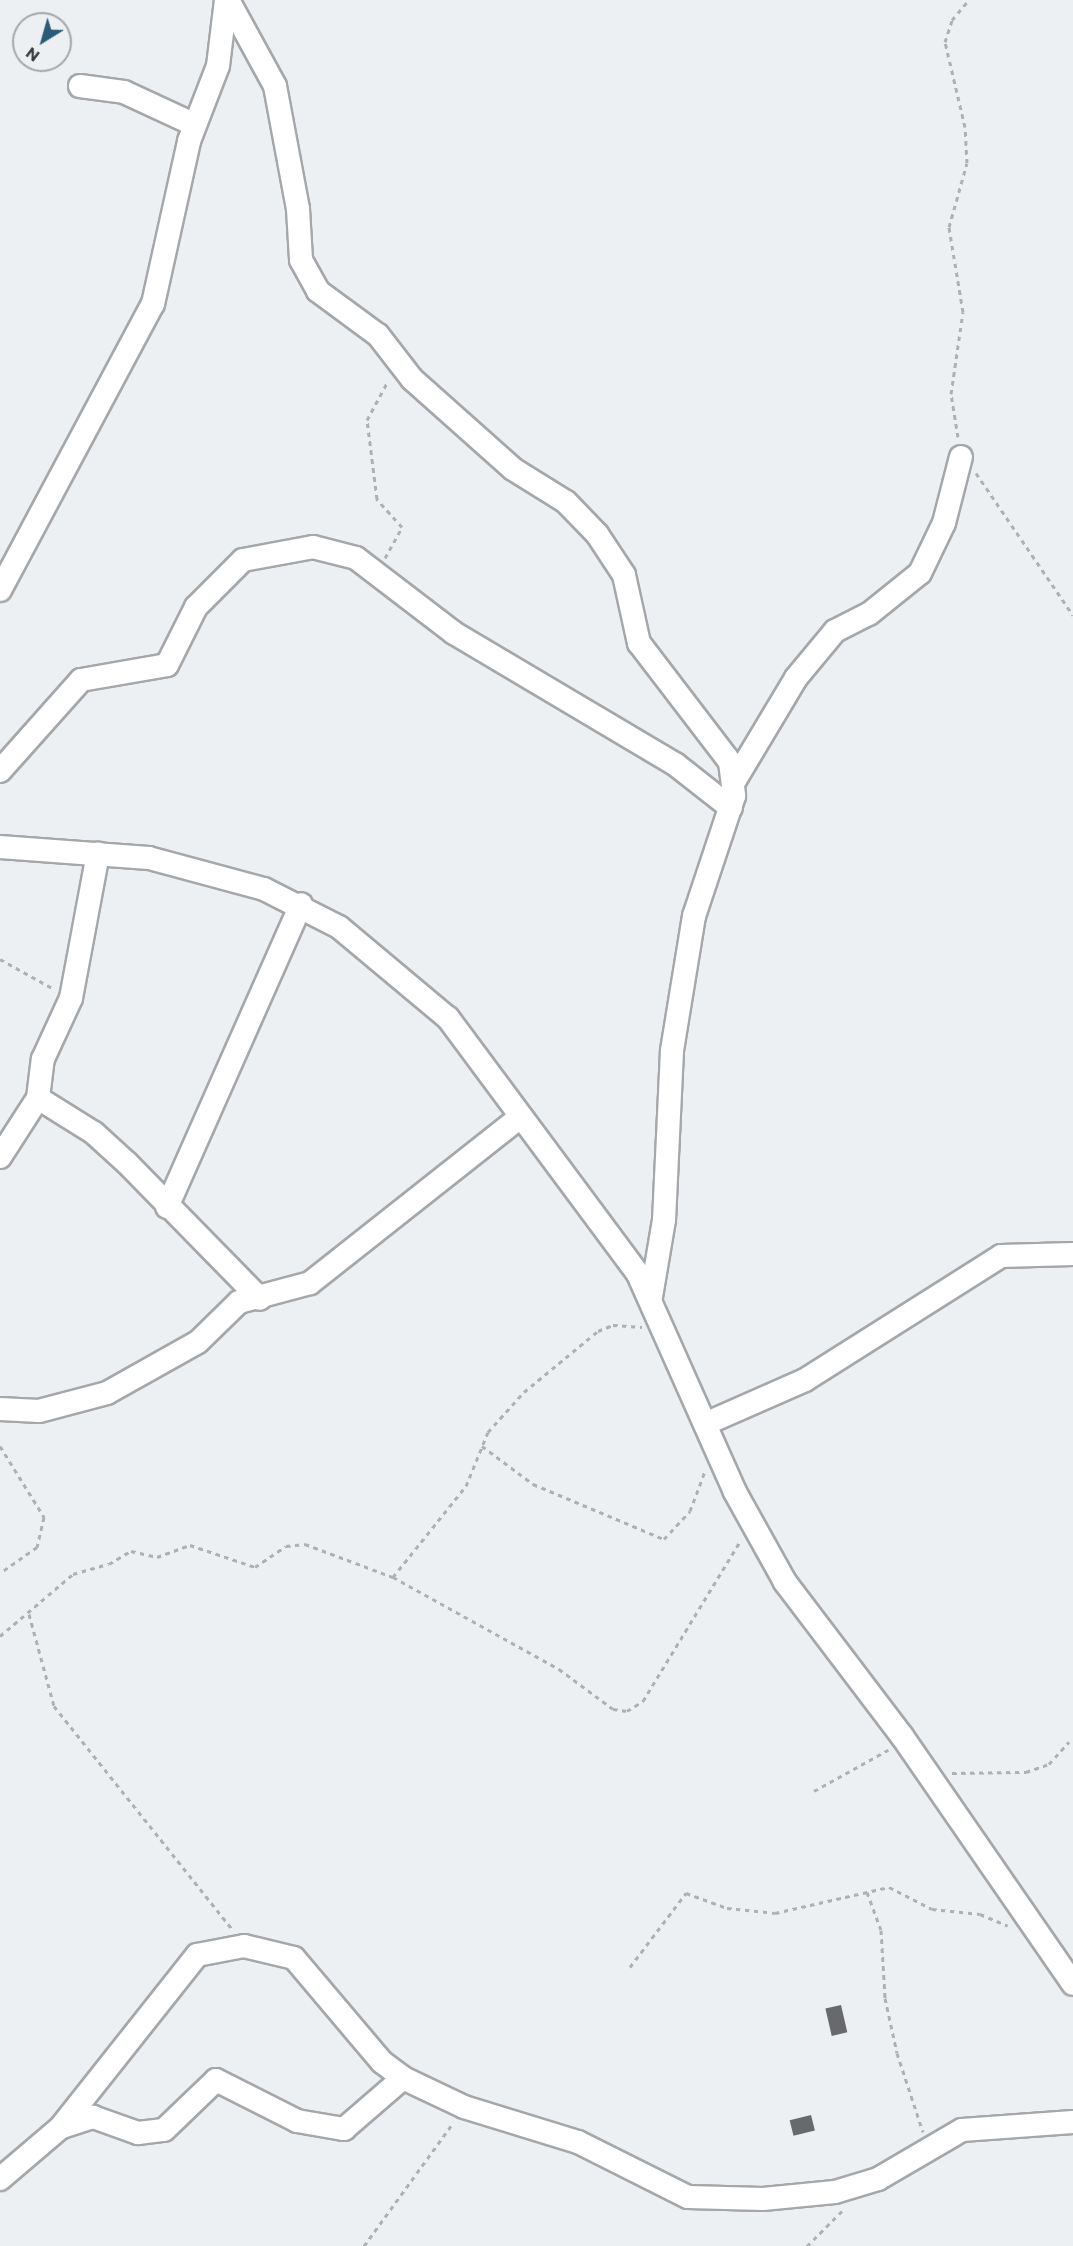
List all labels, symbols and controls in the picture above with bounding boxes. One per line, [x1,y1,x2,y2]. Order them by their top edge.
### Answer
north arrow [12,12,72,72]
text: N [22,44,43,66]

